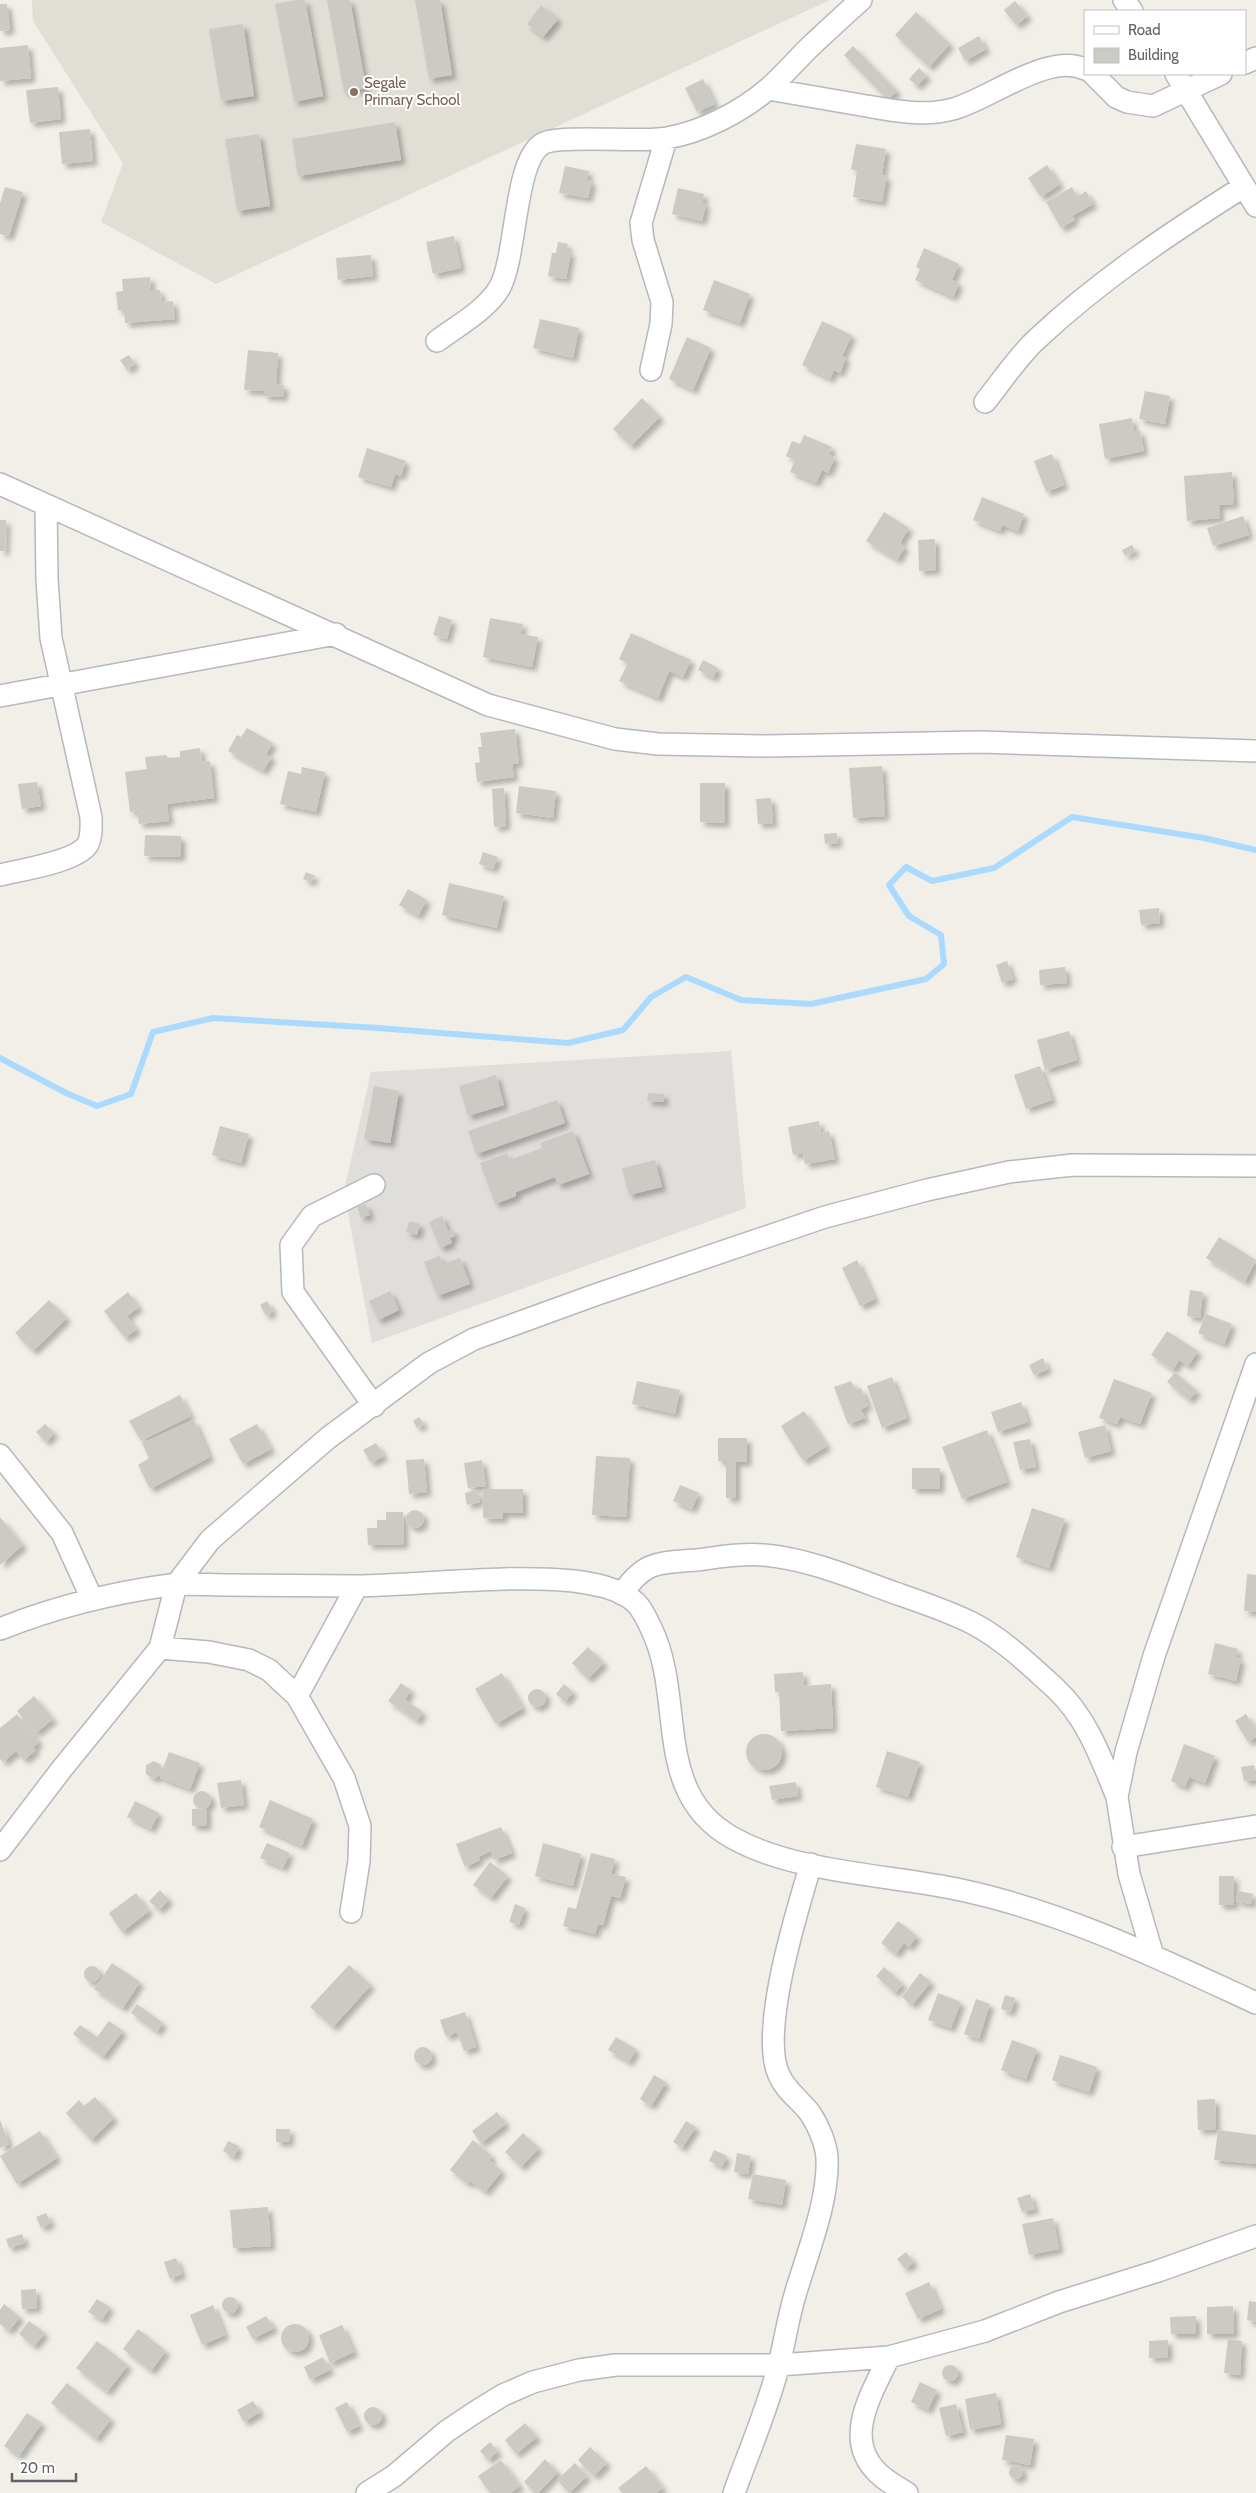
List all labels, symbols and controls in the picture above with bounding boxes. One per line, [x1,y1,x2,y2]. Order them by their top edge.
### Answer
legend [1084,10,1246,75]
text: Road [1128,21,1161,39]
text: Building [1128,46,1179,64]
place label: Segale Primary School [364,74,461,109]
marker: Segale Primary School [348,86,360,98]
scale bar [12,2450,76,2482]
text: 20 m [20,2459,55,2477]

